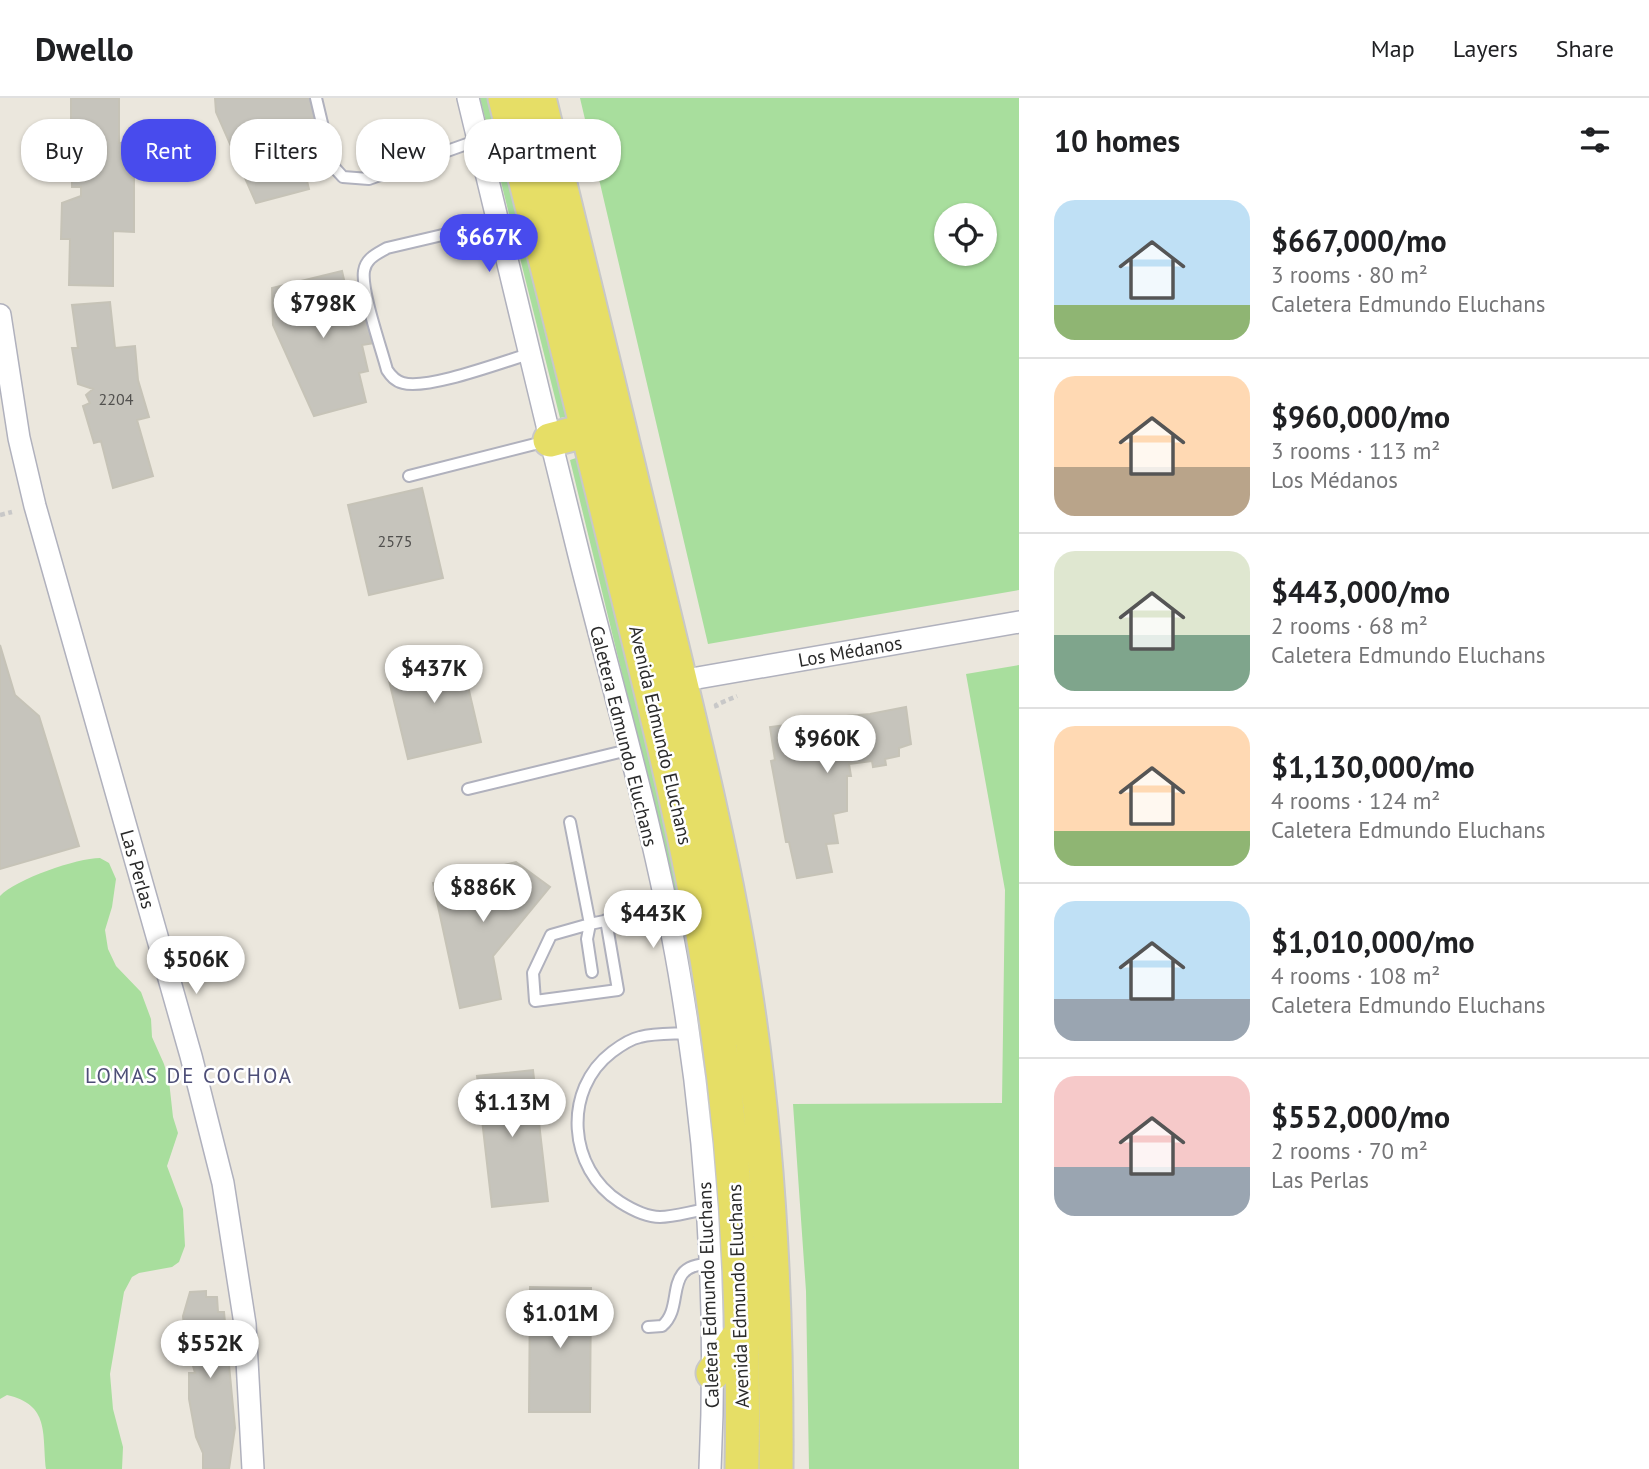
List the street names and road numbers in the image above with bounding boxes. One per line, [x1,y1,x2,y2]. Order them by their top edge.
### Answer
street label: Caletera Edmundo Eluchans [585,623,663,849]
street label: Avenida Edmundo Eluchans [624,623,698,847]
street label: Los Médanos [796,630,904,672]
street label: Las Perlas [115,827,161,911]
street label: Caletera Edmundo Eluchans [692,1181,724,1409]
street label: Avenida Edmundo Eluchans [722,1184,754,1408]

